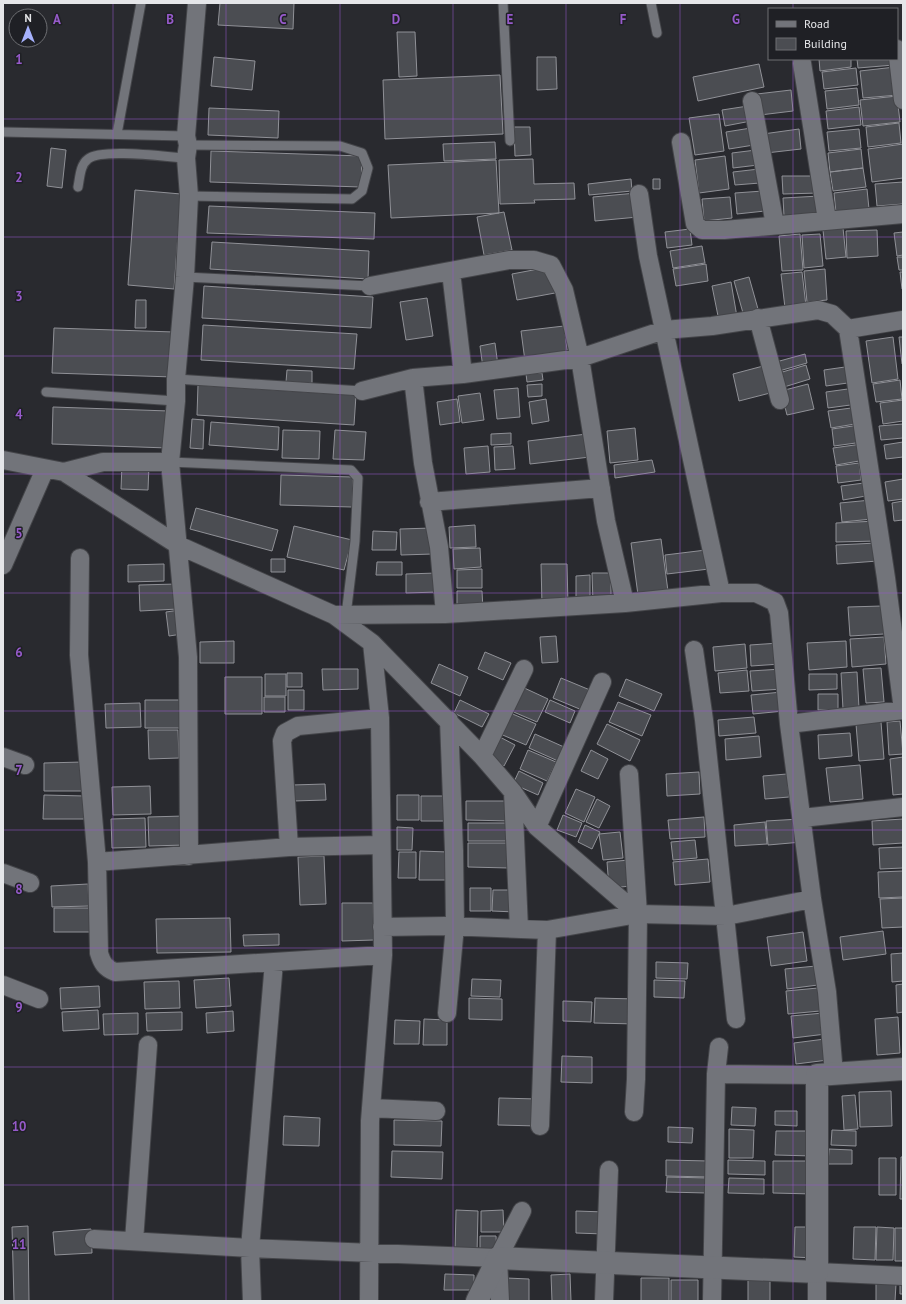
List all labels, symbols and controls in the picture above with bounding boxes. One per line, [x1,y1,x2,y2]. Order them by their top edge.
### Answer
north arrow [8,8,48,48]
legend [768,8,898,60]
text: N [24,11,32,25]
text: A [53,11,61,28]
text: B [166,11,174,28]
text: C [279,11,287,28]
text: D [392,11,400,28]
text: E [507,11,514,28]
text: F [620,11,627,28]
text: G [732,11,740,28]
text: Road [804,16,829,31]
text: Building [804,36,847,51]
text: 1 [15,51,23,68]
text: 2 [15,169,23,186]
text: 3 [15,288,23,305]
text: 4 [15,406,23,423]
text: 5 [15,525,23,542]
text: 6 [15,644,23,661]
text: 7 [15,762,23,779]
text: 8 [15,881,23,898]
text: 9 [15,999,23,1016]
text: 10 [12,1118,26,1135]
text: 11 [12,1236,26,1253]

